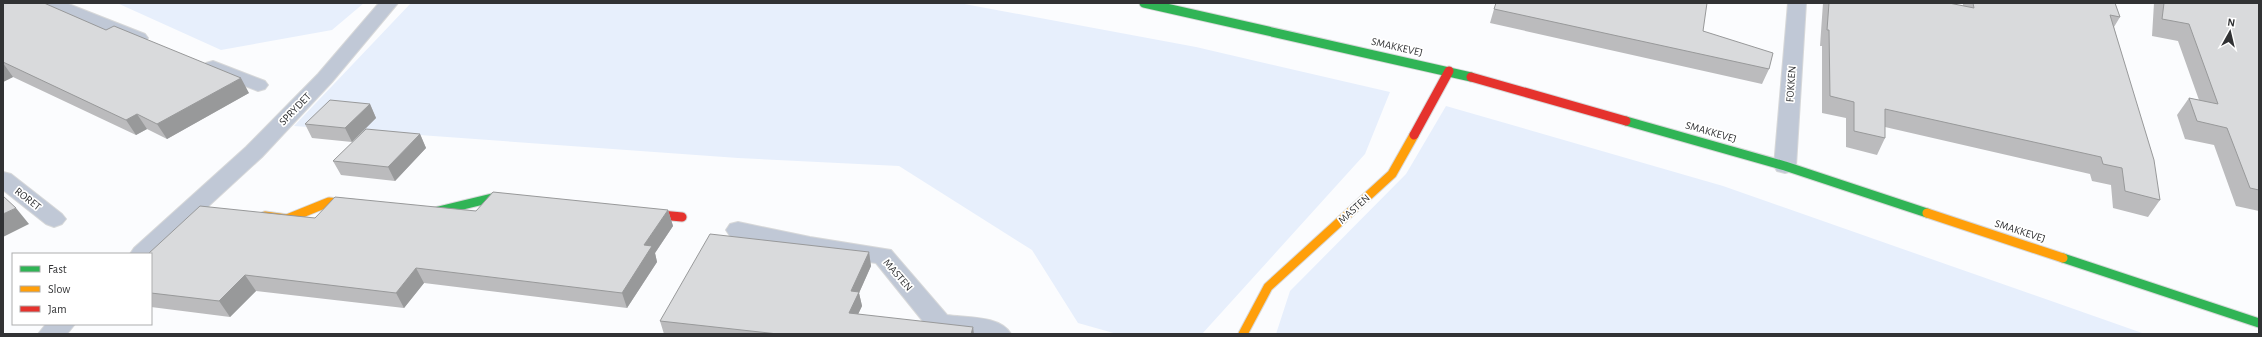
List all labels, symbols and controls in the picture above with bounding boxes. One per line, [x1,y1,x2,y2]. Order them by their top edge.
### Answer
north arrow [2210,12,2250,52]
text: N [2227,17,2236,29]
street label: SMAKKEVEJ [1370,36,1424,58]
street label: FOKKEN [1784,65,1798,103]
street label: SPRYDET [277,90,313,127]
street label: SMAKKEVEJ [1684,119,1738,145]
street label: RORET [13,185,44,213]
street label: MASTEN [1336,192,1372,226]
street label: SMAKKEVEJ [1993,218,2047,244]
legend [12,253,152,325]
street label: MASTEN [881,257,915,293]
text: Fast [48,263,67,275]
text: Slow [48,283,70,295]
text: Jam [48,303,67,315]

